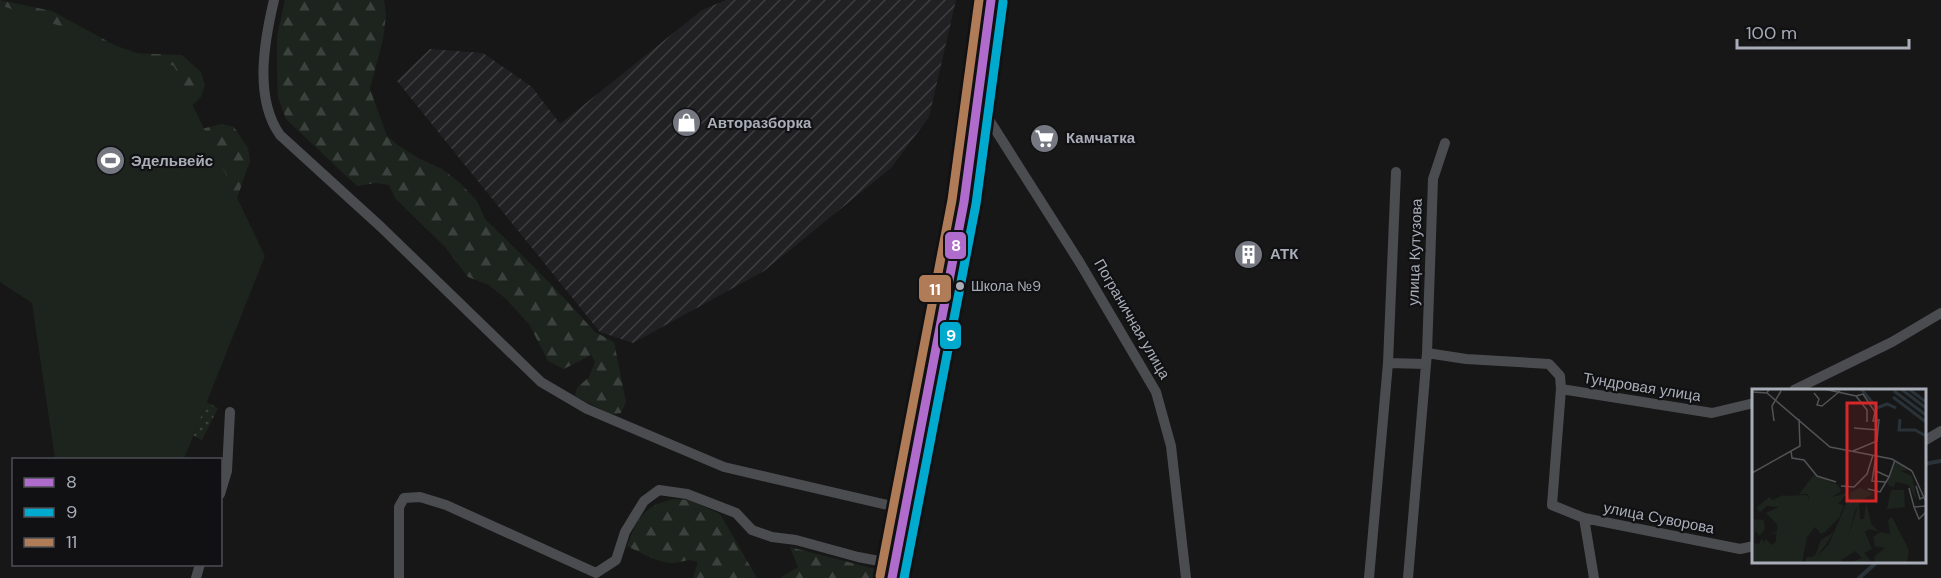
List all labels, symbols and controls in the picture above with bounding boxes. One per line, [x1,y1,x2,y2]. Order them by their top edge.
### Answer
scale bar [1737,12,1910,50]
text: 100 m [1746,21,1797,45]
shop icon: Авторазборка [670,107,702,139]
place label: Авторазборка [707,113,812,133]
supermarket icon: Камчатка [1029,122,1061,154]
place label: Камчатка [1066,128,1136,148]
sports icon: Эдельвейс [94,145,126,177]
place label: Эдельвейс [131,151,213,171]
street label: улица Кутузова [1403,197,1427,306]
line badge: 8 [944,231,967,260]
text: 8 [951,235,961,256]
building icon: АТК [1233,238,1265,270]
place label: АТК [1270,244,1299,264]
street label: Пограничная улица [1089,255,1175,383]
line badge: 11 [918,274,952,303]
place label: Школа №9 [971,277,1041,295]
text: 11 [929,279,941,300]
marker: Школа №9 [954,280,966,292]
line badge: 9 [939,321,962,350]
text: 9 [946,325,956,346]
street label: Тундровая улица [1582,368,1703,406]
inset map [1752,389,1926,563]
legend [12,458,222,566]
text: 8 [66,470,77,494]
street label: улица Суворова [1602,497,1717,539]
text: 9 [66,500,77,524]
text: 11 [66,530,77,554]

